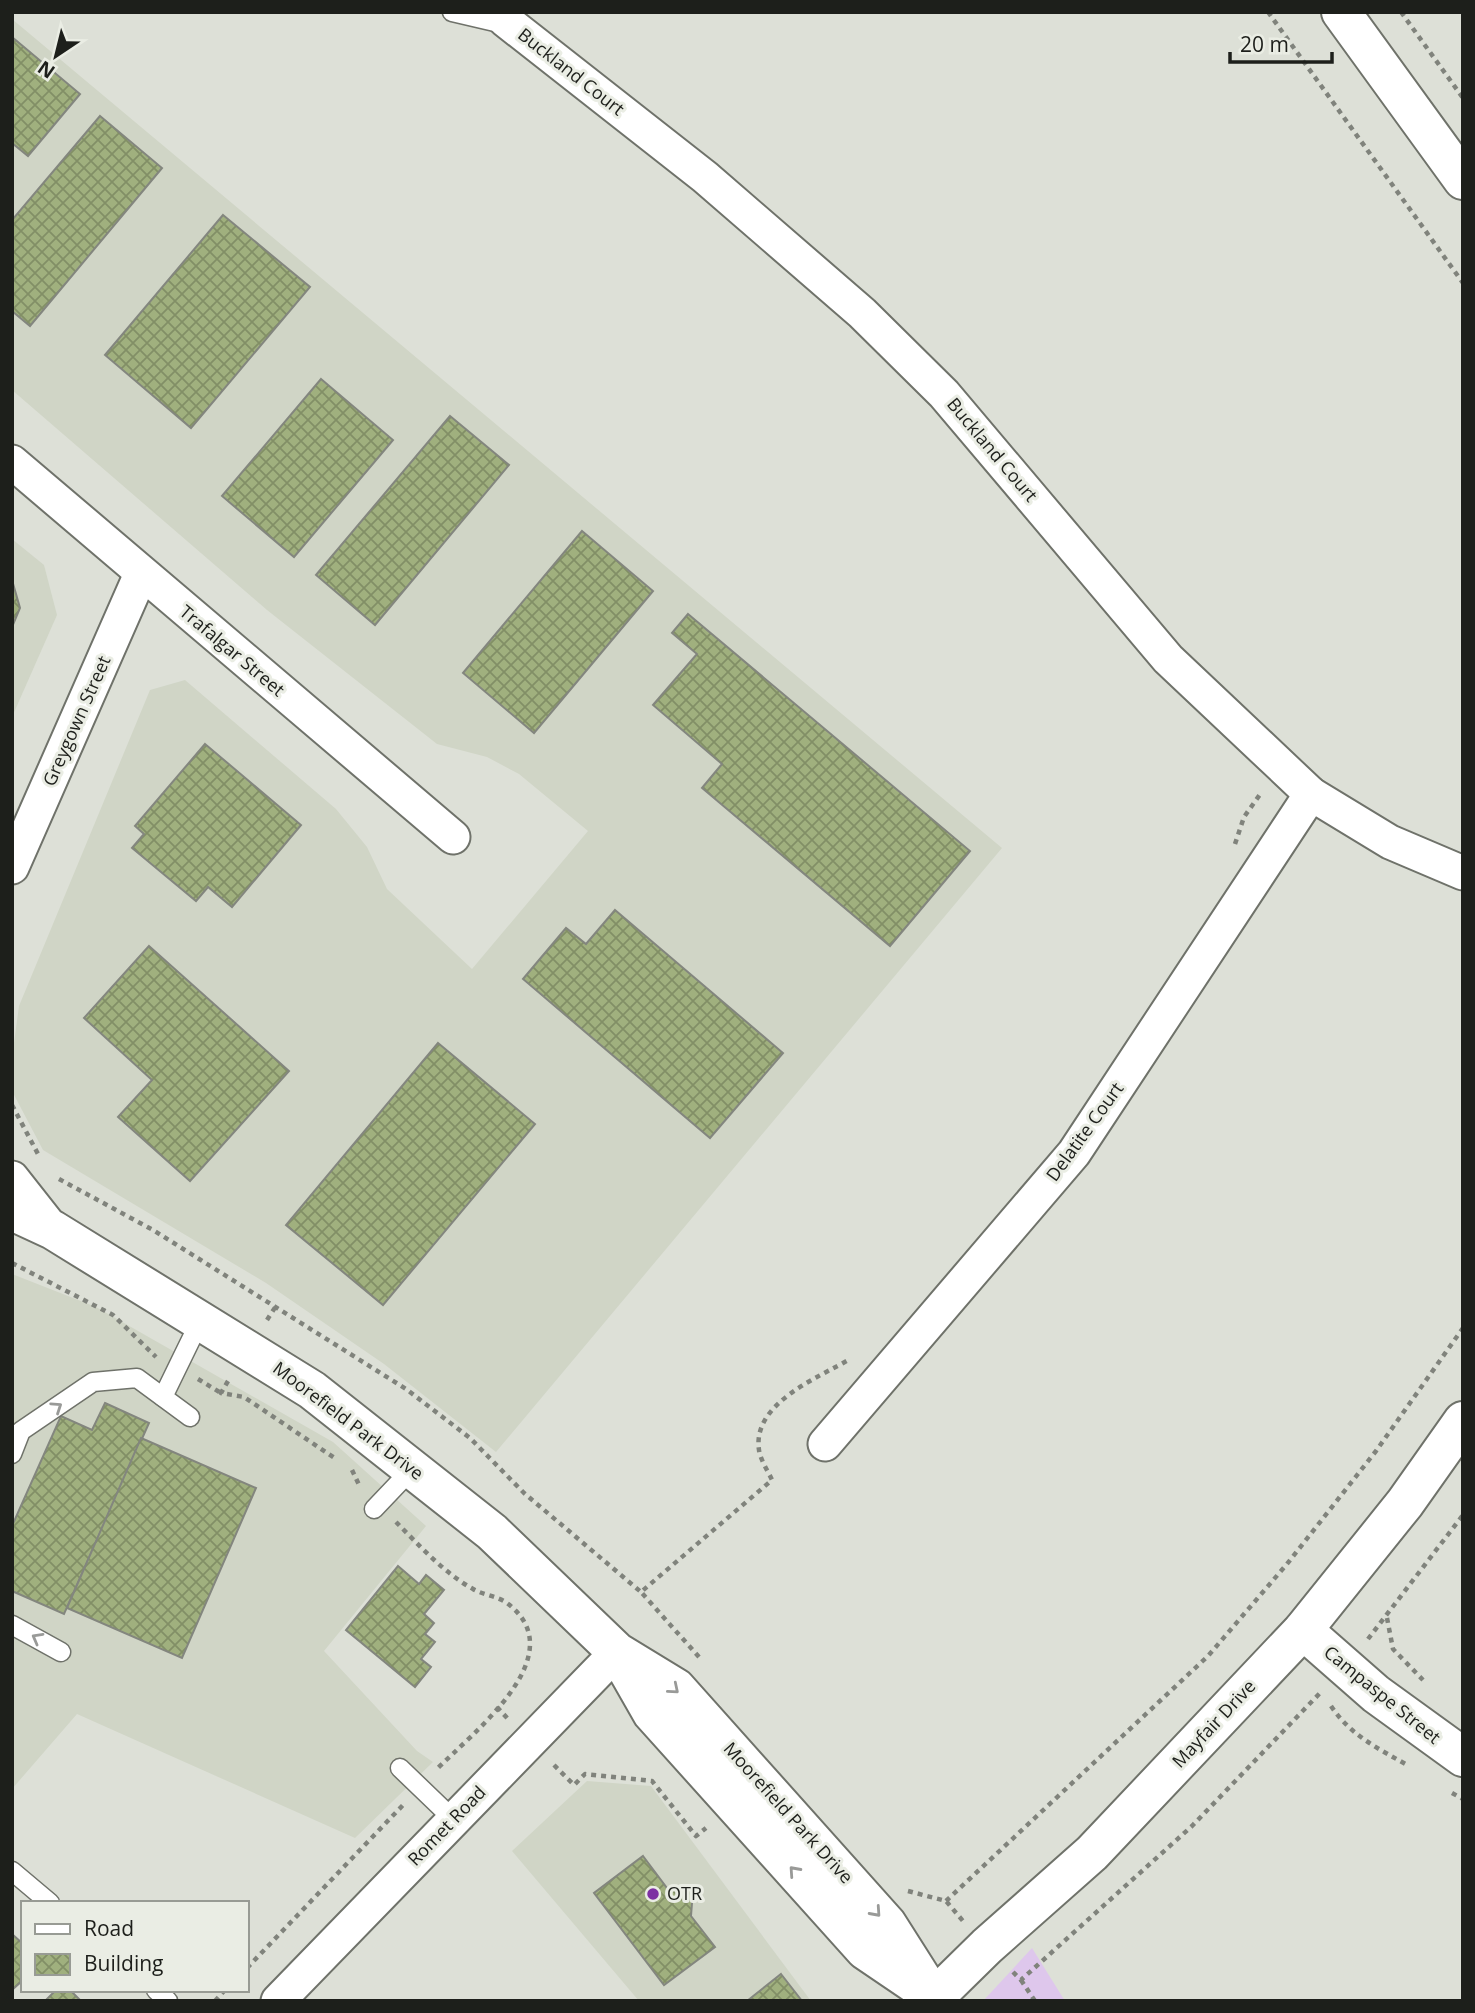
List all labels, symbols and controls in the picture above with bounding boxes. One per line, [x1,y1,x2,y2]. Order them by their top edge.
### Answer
north arrow [21,21,91,91]
scale bar [1230,21,1332,65]
street label: Buckland Court [513,22,630,120]
text: 20 m [1240,30,1289,58]
text: N [32,55,60,85]
street label: Buckland Court [942,392,1043,506]
street label: Trafalgar Street [175,599,290,701]
street label: Greygown Street [37,652,116,789]
street label: Delatite Court [1040,1077,1128,1186]
street label: Moorefield Park Drive [268,1356,429,1485]
one-way arrow [49,1403,62,1415]
one-way arrow [31,1633,44,1647]
street label: Campaspe Street [1319,1640,1446,1749]
street label: Mayfair Drive [1166,1674,1260,1772]
one-way arrow [666,1681,679,1693]
street label: Moorefield Park Drive [719,1736,859,1888]
street label: Romet Road [402,1780,491,1871]
one-way arrow [789,1866,802,1879]
place label: OTR [667,1881,702,1905]
marker: OTR [645,1886,661,1902]
legend [21,1901,248,1992]
one-way arrow [868,1904,880,1917]
text: Road [84,1914,134,1942]
text: Building [84,1949,163,1977]

